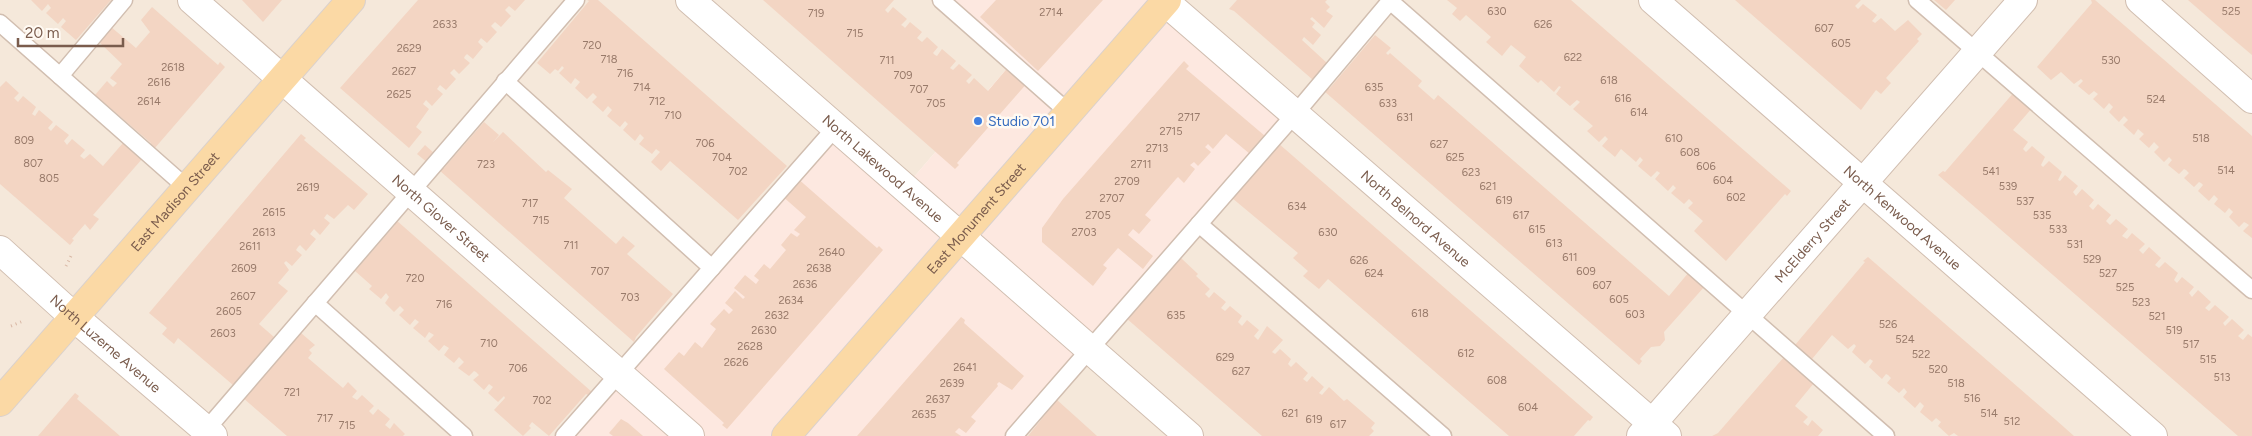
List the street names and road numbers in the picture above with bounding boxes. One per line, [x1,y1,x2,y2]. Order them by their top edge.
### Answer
street label: North Lakewood Avenue [819,111,947,226]
street label: East Madison Street [127,148,223,255]
street label: East Monument Street [923,159,1029,277]
street label: North Kenwood Avenue [1840,162,1965,274]
street label: North Belnord Avenue [1357,167,1474,271]
street label: North Glover Street [389,171,493,265]
street label: McElderry Street [1771,195,1854,286]
street label: North Luzerne Avenue [47,291,165,396]

